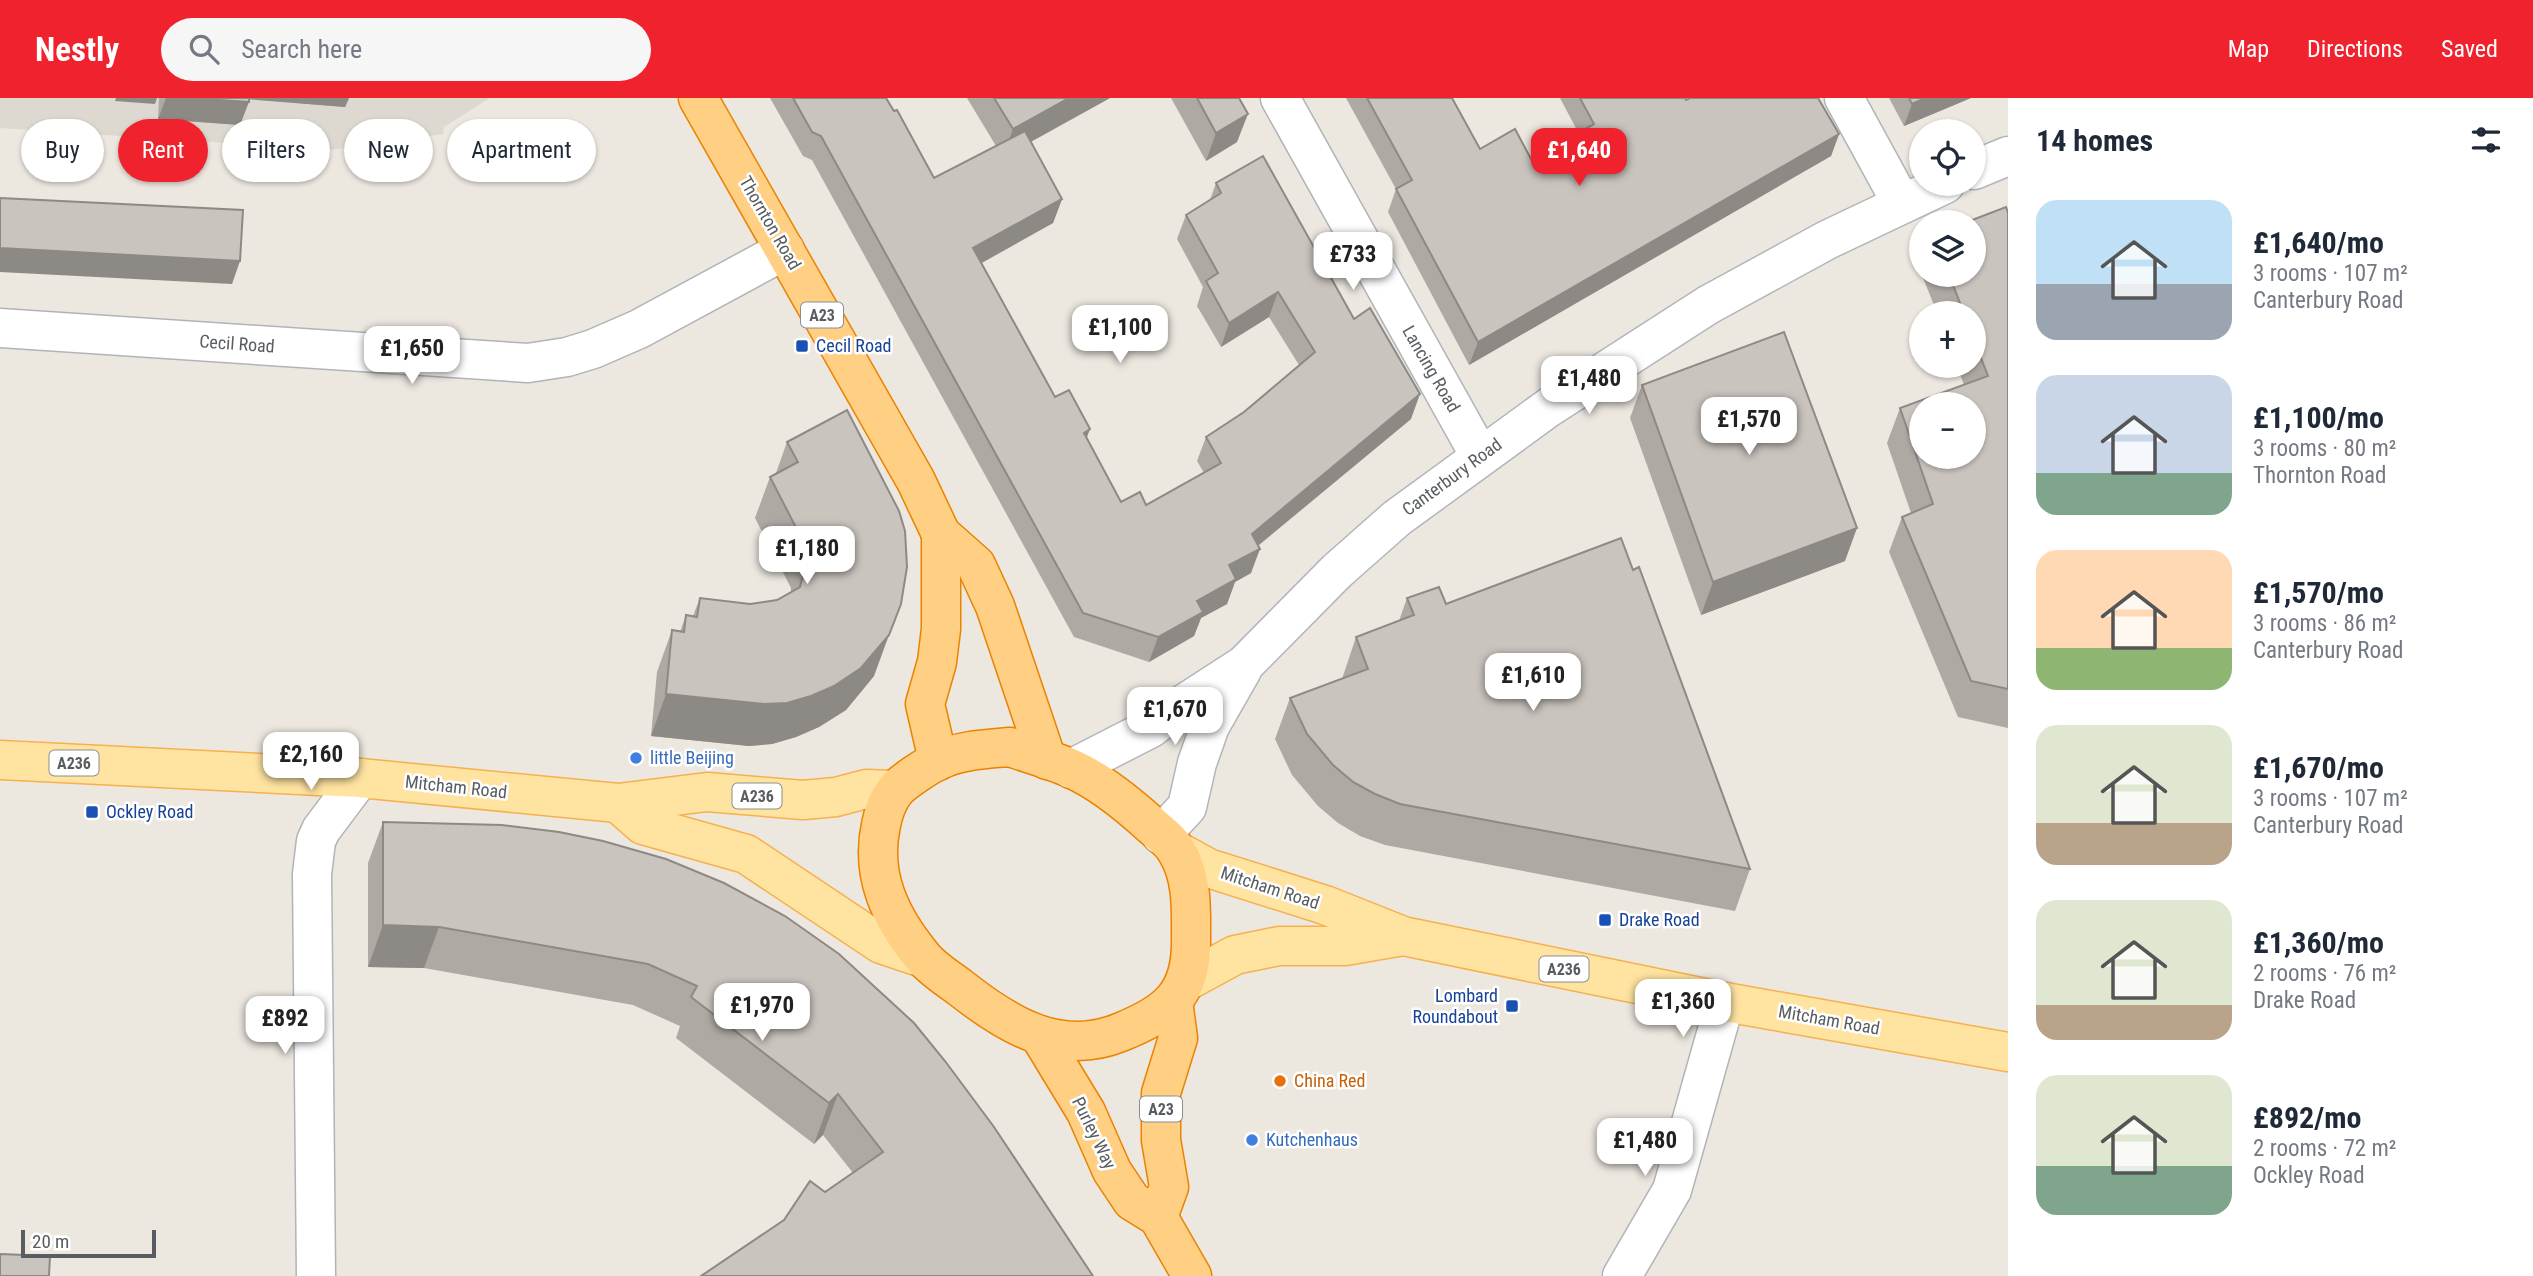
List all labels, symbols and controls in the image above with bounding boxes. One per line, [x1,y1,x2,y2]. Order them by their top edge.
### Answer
search box [161,18,651,81]
text: Nestly [35,30,119,69]
icon: search [185,30,223,68]
text: Search here [241,34,362,64]
text: Map [2228,35,2269,63]
text: Directions [2307,35,2403,63]
text: Saved [2441,35,2498,63]
chip: Buy [21,119,104,182]
chip: Rent [118,119,208,182]
chip: Filters [222,119,330,182]
chip: New [344,119,433,182]
chip: Apartment [447,119,596,182]
map controls [1909,119,1986,469]
button: locate [1909,119,1986,196]
icon: filters [2467,121,2505,159]
text: 14 homes [2036,123,2153,158]
pin: £1,640 [1522,129,1636,188]
text: £1,640 [1547,137,1611,164]
street label: Thornton Road [735,172,806,273]
button: layers [1909,210,1986,287]
text: £1,640/mo [2253,225,2384,260]
icon: home [2092,228,2176,312]
pin: £733 [1312,232,1394,292]
text: £733 [1330,241,1376,268]
text: 3 rooms · 107 m² [2253,260,2408,287]
text: Canterbury Road [2253,287,2404,314]
button: + [1909,301,1986,378]
road number: A23 [801,302,843,328]
pin: £1,100 [1063,306,1177,365]
text: £1,100 [1088,314,1152,341]
street label: Lancing Road [1398,322,1465,416]
pin: £1,650 [355,327,469,386]
street label: Cecil Road [199,330,275,357]
text: £1,650 [380,335,444,362]
place label: Cecil Road [816,335,892,356]
marker: Cecil Road [794,338,810,354]
pin: £1,480 [1532,356,1646,416]
text: £1,480 [1557,365,1621,392]
button: − [1909,392,1986,469]
pin: £1,570 [1692,398,1806,457]
text: £1,100/mo [2253,400,2384,435]
icon: home [2092,403,2176,487]
text: £1,570 [1717,406,1781,433]
street label: Canterbury Road [1398,433,1506,520]
text: 3 rooms · 80 m² [2253,435,2396,462]
text: Thornton Road [2253,462,2387,489]
pin: £1,180 [750,526,864,586]
text: £1,180 [775,535,839,562]
text: £1,570/mo [2253,575,2384,610]
icon: home [2092,578,2176,662]
text: 3 rooms · 86 m² [2253,610,2396,637]
text: Canterbury Road [2253,637,2404,664]
pin: £1,610 [1476,654,1590,713]
text: £1,610 [1501,662,1565,689]
pin: £1,670 [1118,688,1232,747]
text: £1,670 [1143,696,1207,723]
pin: £2,160 [254,732,368,792]
text: £2,160 [279,741,343,768]
place label: little Beijing [650,747,734,768]
road number: A236 [50,750,98,776]
marker: little Beijing [628,750,644,766]
text: £1,670/mo [2253,750,2384,785]
icon: home [2092,753,2176,837]
street label: Mitcham Road [404,771,508,802]
road number: A236 [732,783,782,808]
text: 3 rooms · 107 m² [2253,785,2408,812]
place label: Ockley Road [106,801,193,822]
marker: Ockley Road [84,804,100,820]
text: Canterbury Road [2253,812,2404,839]
street label: Mitcham Road [1218,862,1322,913]
place label: Drake Road [1619,909,1700,930]
marker: Drake Road [1597,912,1613,928]
text: £1,360/mo [2253,925,2384,960]
icon: home [2092,928,2176,1012]
road number: A236 [1540,956,1588,982]
text: 2 rooms · 76 m² [2253,960,2396,987]
pin: £1,360 [1626,979,1740,1039]
pin: £1,970 [705,984,819,1043]
place label: Lombard Roundabout [1413,985,1498,1027]
text: Drake Road [2253,987,2356,1014]
text: £1,360 [1651,988,1715,1015]
text: £1,970 [730,992,794,1019]
pin: £892 [244,996,326,1056]
marker: Lombard Roundabout [1504,998,1520,1014]
street label: Mitcham Road [1777,1000,1881,1039]
text: £892 [262,1005,308,1032]
place label: China Red [1294,1070,1365,1091]
marker: China Red [1272,1073,1288,1089]
street label: Purley Way [1068,1093,1121,1173]
road number: A23 [1140,1096,1182,1121]
text: £892/mo [2253,1100,2361,1135]
icon: home [2092,1103,2176,1187]
pin: £1,480 [1588,1118,1702,1178]
text: £1,480 [1613,1127,1677,1154]
place label: Kutchenhaus [1266,1129,1358,1150]
marker: Kutchenhaus [1244,1132,1260,1148]
text: 2 rooms · 72 m² [2253,1135,2396,1162]
text: Ockley Road [2253,1162,2365,1189]
scale bar [21,1227,156,1259]
text: 20 m [32,1230,69,1253]

